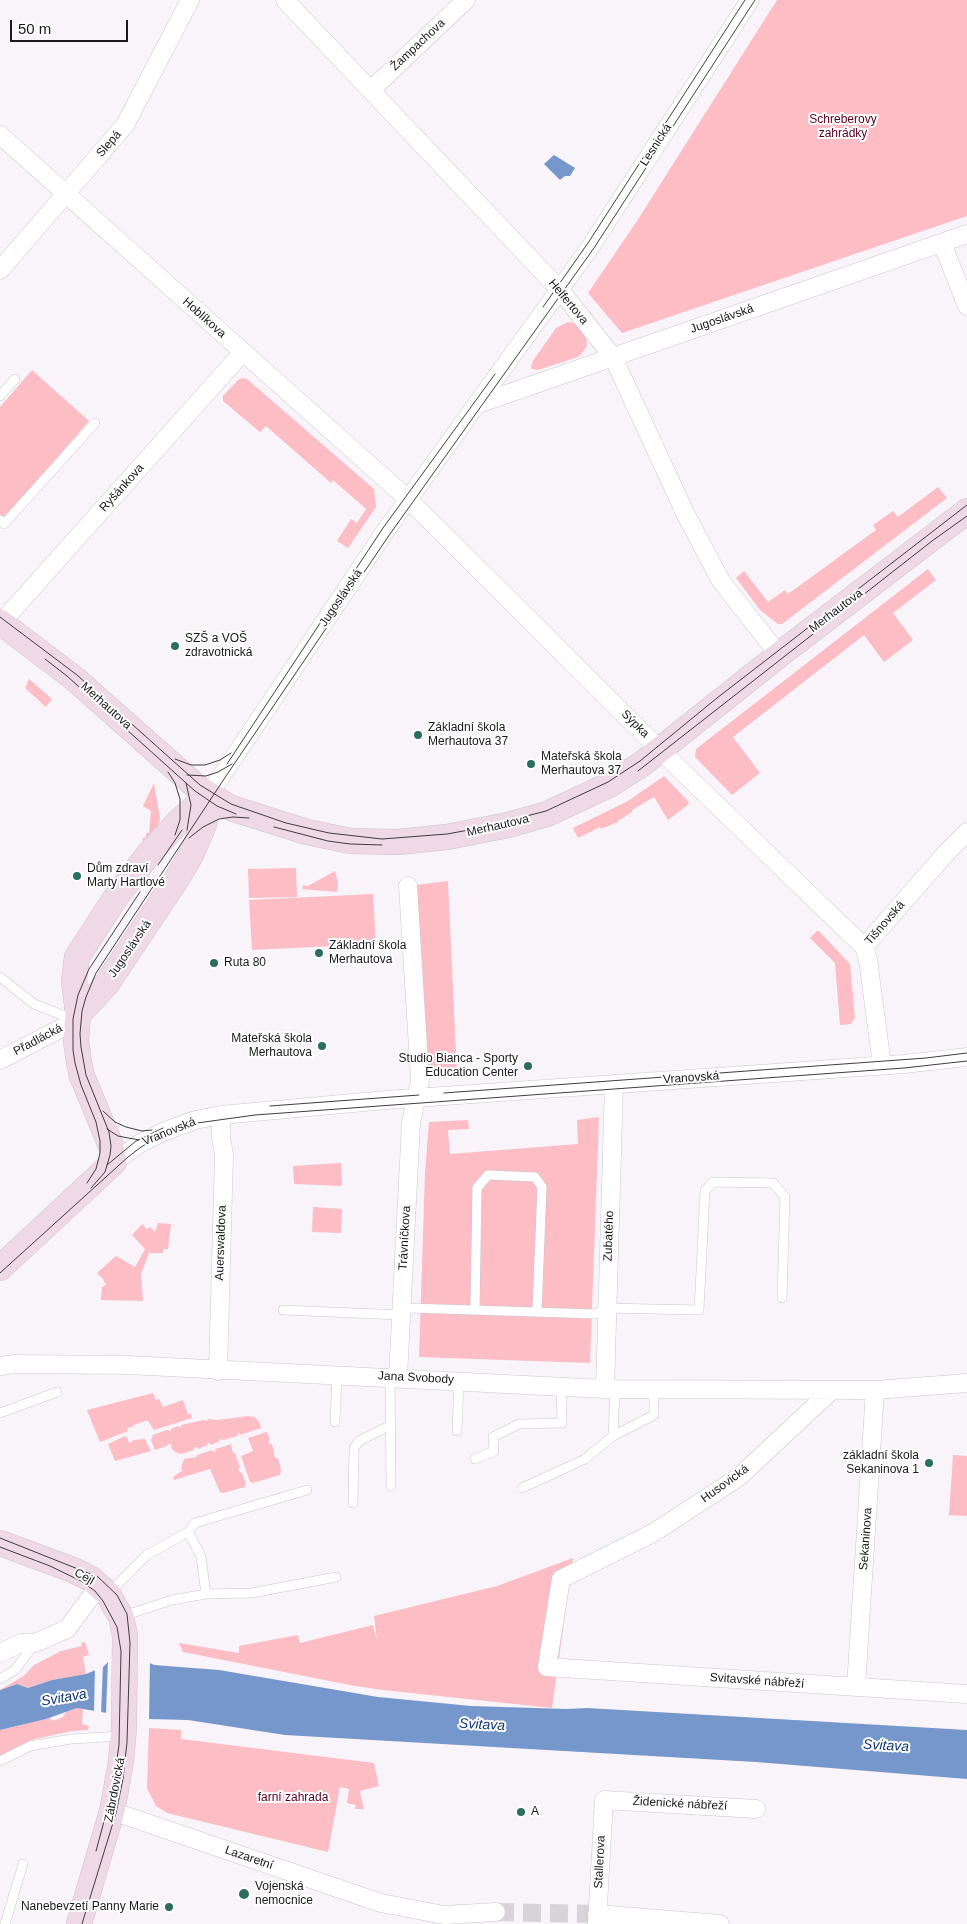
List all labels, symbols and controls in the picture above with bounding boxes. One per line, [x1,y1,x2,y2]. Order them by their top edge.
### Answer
scale bar [12,10,130,42]
street label: Žampachova [388,16,448,74]
text: 50 m [18,20,51,37]
park label: Schreberovy zahrádky [809,113,877,141]
street label: Lesnická [637,121,675,169]
street label: Slepá [93,128,125,160]
street label: Helfertova [545,276,591,328]
street label: Hoblíkova [179,295,229,341]
street label: Jugoslávská [688,301,756,337]
street label: Ryšánkova [97,461,147,515]
street label: Jugoslávská [317,567,365,629]
street label: Merhautova [806,586,866,636]
place label: SZŠ a VOŠ zdravotnická [185,632,252,660]
marker: SZŠ a VOŠ zdravotnická [169,640,181,652]
street label: Merhautova [78,679,134,733]
street label: Sýpka [618,707,652,741]
place label: Základní škola Merhautova 37 [428,721,508,749]
marker: Základní škola Merhautova 37 [412,729,424,741]
place label: Mateřská škola Merhautova 37 [541,750,622,778]
marker: Mateřská škola Merhautova 37 [525,758,537,770]
street label: Merhautova [466,812,530,840]
place label: Dům zdraví Marty Hartlové [87,862,165,890]
marker: Dům zdraví Marty Hartlové [71,870,83,882]
street label: Tišnovská [862,898,908,948]
street label: Jugoslávská [106,918,154,980]
place label: Základní škola Merhautova [329,939,406,967]
marker: Základní škola Merhautova [313,947,325,959]
place label: Ruta 80 [224,956,266,970]
marker: Ruta 80 [208,957,220,969]
street label: Přadlácká [11,1021,65,1059]
place label: Mateřská škola Merhautova [231,1032,312,1060]
marker: Mateřská škola Merhautova [316,1040,328,1052]
place label: Studio Bianca - Sporty Education Center [399,1052,518,1080]
marker: Studio Bianca - Sporty Education Center [522,1060,534,1072]
street label: Vranovská [662,1069,720,1087]
street label: Vranovská [140,1115,198,1149]
street label: Auerswaldova [212,1205,230,1281]
street label: Trávníčkova [396,1205,414,1271]
street label: Zubatého [601,1210,617,1262]
street label: Jana Svobody [378,1369,454,1387]
place label: základní škola Sekaninova 1 [843,1449,919,1477]
marker: základní škola Sekaninova 1 [923,1457,935,1469]
street label: Husovická [698,1462,752,1506]
street label: Sekaninova [857,1507,875,1571]
street label: Cejl [71,1566,97,1588]
street label: Svitavské nábřeží [709,1671,805,1691]
water label: Svitava [40,1686,88,1710]
water label: Svitava [459,1715,505,1735]
water label: Svitava [863,1736,909,1756]
street label: Zábrdovická [102,1757,128,1823]
park label: farní zahrada [258,1791,328,1805]
street label: Židenické nábřeží [632,1794,728,1814]
place label: A [531,1805,539,1819]
marker: A [515,1806,527,1818]
street label: Stallerova [591,1835,609,1889]
street label: Lazaretní [223,1843,275,1873]
place label: Vojenská nemocnice [255,1880,313,1908]
marker: Vojenská nemocnice [237,1887,251,1901]
place label: Nanebevzetí Panny Marie [21,1900,159,1914]
marker: Nanebevzetí Panny Marie [163,1901,175,1913]

